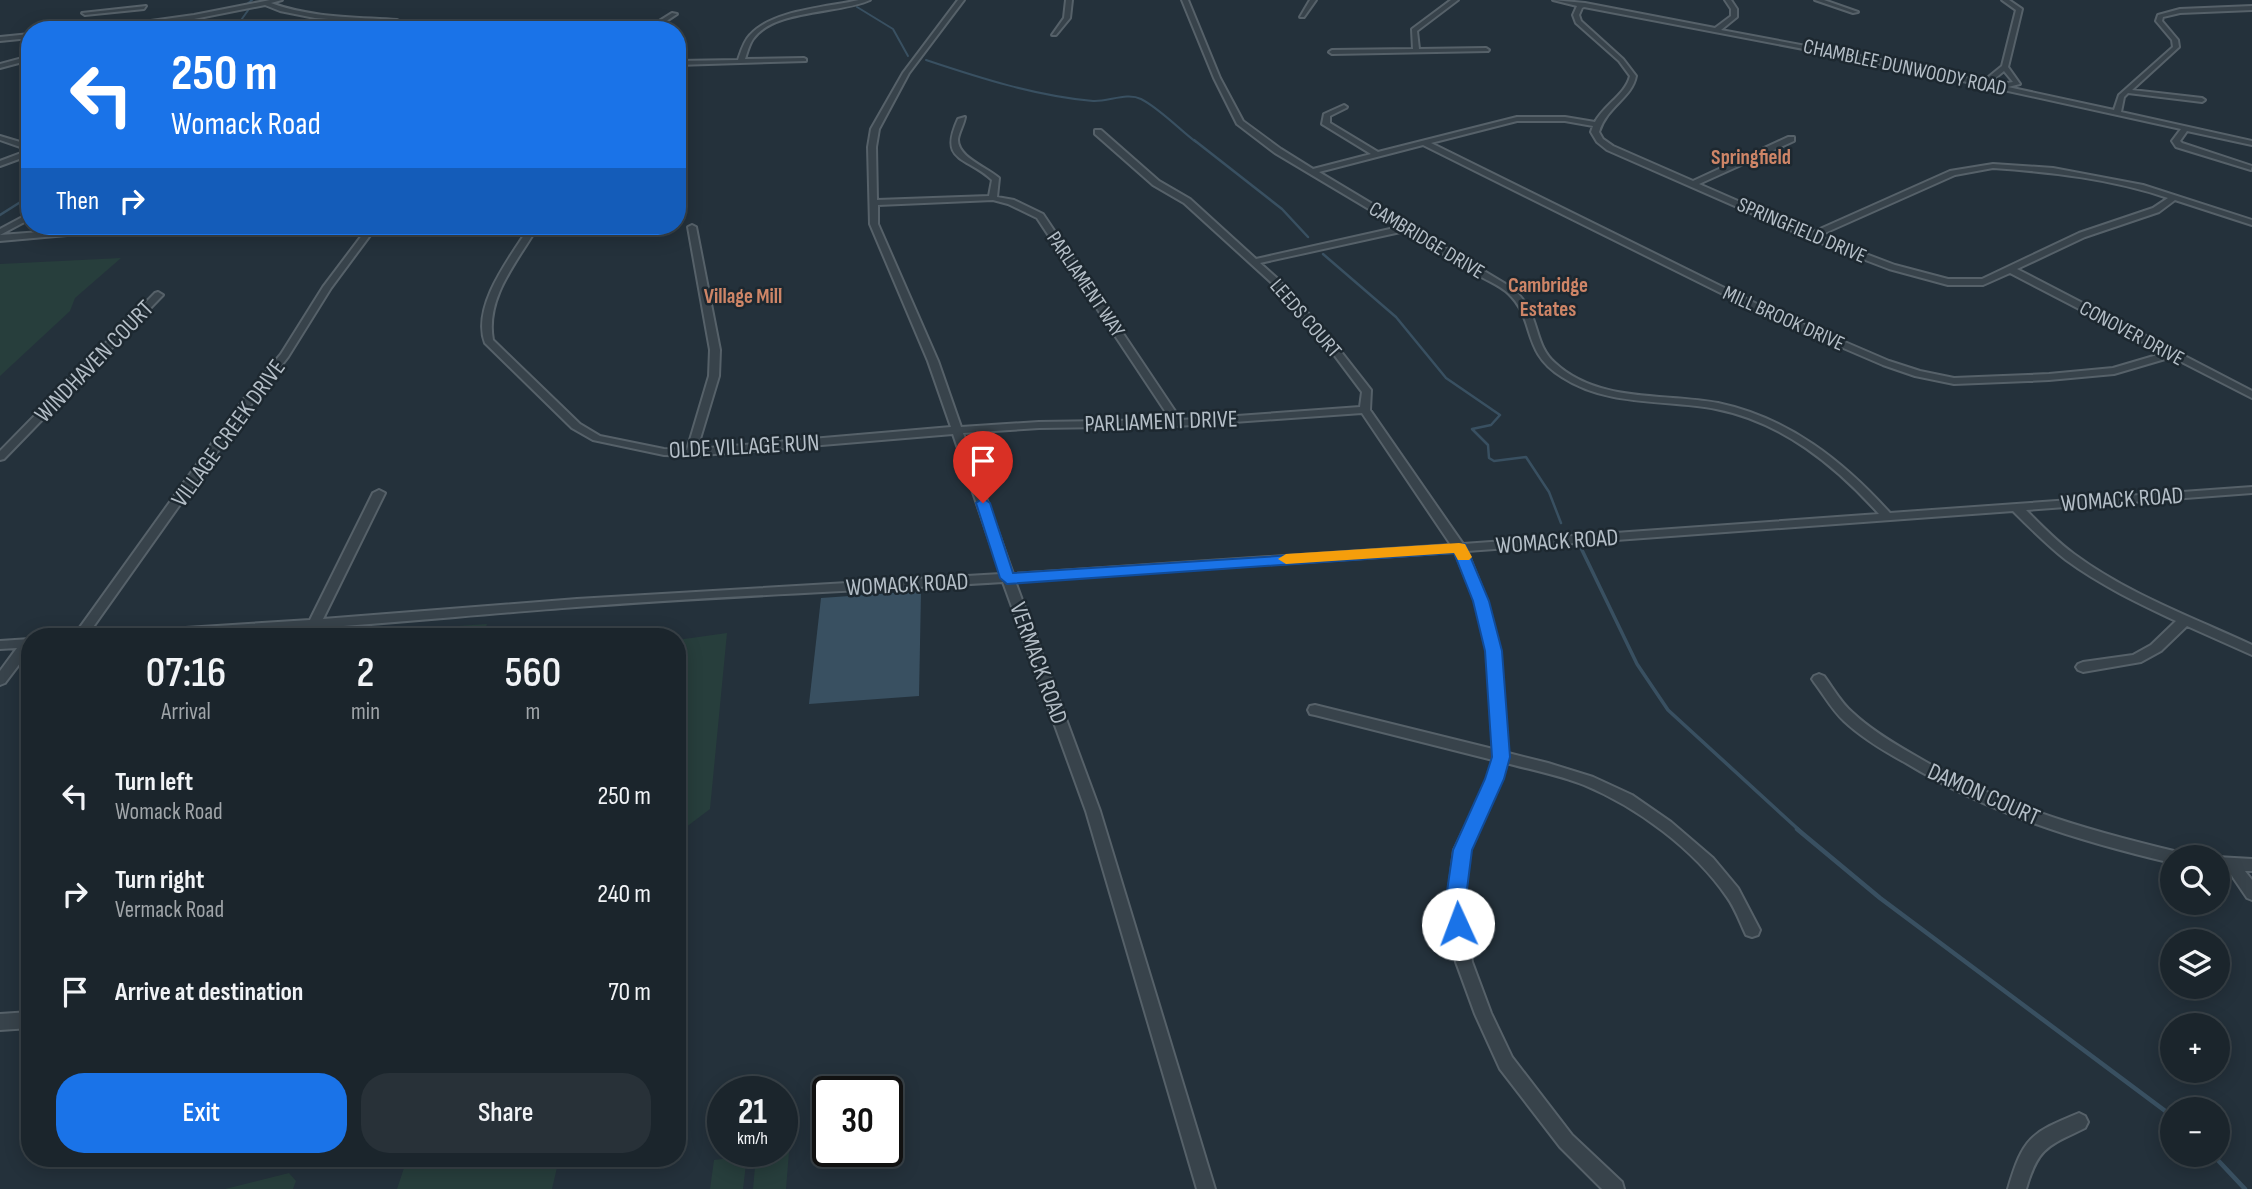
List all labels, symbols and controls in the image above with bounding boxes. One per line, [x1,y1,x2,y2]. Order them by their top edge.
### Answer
street label: CHAMBLEE DUNWOODY ROAD [1801,34,2009,101]
text: 250 m [171,45,277,104]
icon: left [56,49,147,140]
text: Womack Road [171,105,321,144]
district label: Springfield [1711,145,1791,170]
icon: right [113,182,151,220]
text: Then [56,186,99,217]
street label: SPRINGFIELD DRIVE [1733,192,1870,269]
street label: CAMBRIDGE DRIVE [1365,196,1489,285]
street label: PARLIAMENT WAY [1041,227,1130,342]
district label: Cambridge Estates [1508,273,1588,322]
street label: LEEDS COURT [1265,274,1347,363]
street label: MILL BROOK DRIVE [1719,281,1848,356]
district label: Village Mill [704,284,782,309]
street label: WINDHAVEN COURT [29,294,160,429]
street label: CONOVER DRIVE [2075,295,2188,371]
street label: VILLAGE CREEK DRIVE [165,354,292,513]
street label: PARLIAMENT DRIVE [1084,404,1238,439]
street label: OLDE VILLAGE RUN [668,428,820,465]
pin [953,431,1013,503]
icon: arrive [964,442,1002,480]
street label: WOMACK ROAD [2060,481,2184,518]
street label: WOMACK ROAD [1495,523,1619,560]
street label: WOMACK ROAD [845,567,969,602]
street label: VERMACK ROAD [1003,598,1074,728]
text: 07:16 [146,648,226,699]
text: 2 [357,648,375,699]
text: 560 [505,648,561,699]
text: Arrival [161,698,211,726]
text: min [351,698,380,726]
text: m [526,698,540,726]
street label: DAMON COURT [1923,757,2045,832]
text: Turn left [115,767,193,798]
icon: left [56,777,94,815]
text: 250 m [597,781,651,812]
text: Womack Road [115,798,223,826]
map controls [2160,845,2230,1167]
button: search [2160,845,2230,915]
text: Turn right [115,865,204,896]
icon: right [56,875,94,913]
text: 240 m [597,879,651,910]
position arrow [1421,887,1495,961]
text: Vermack Road [115,896,224,924]
button: layers [2160,929,2230,999]
icon: arrive [56,973,94,1011]
text: Arrive at destination [115,977,303,1008]
text: 70 m [608,977,651,1008]
button: + [2160,1013,2230,1083]
button: Exit [56,1073,347,1153]
button: Share [361,1073,651,1153]
speed limit sign: 30 [812,1076,903,1167]
text: 21 [738,1091,767,1134]
button: − [2160,1097,2230,1167]
text: km/h [737,1128,768,1149]

